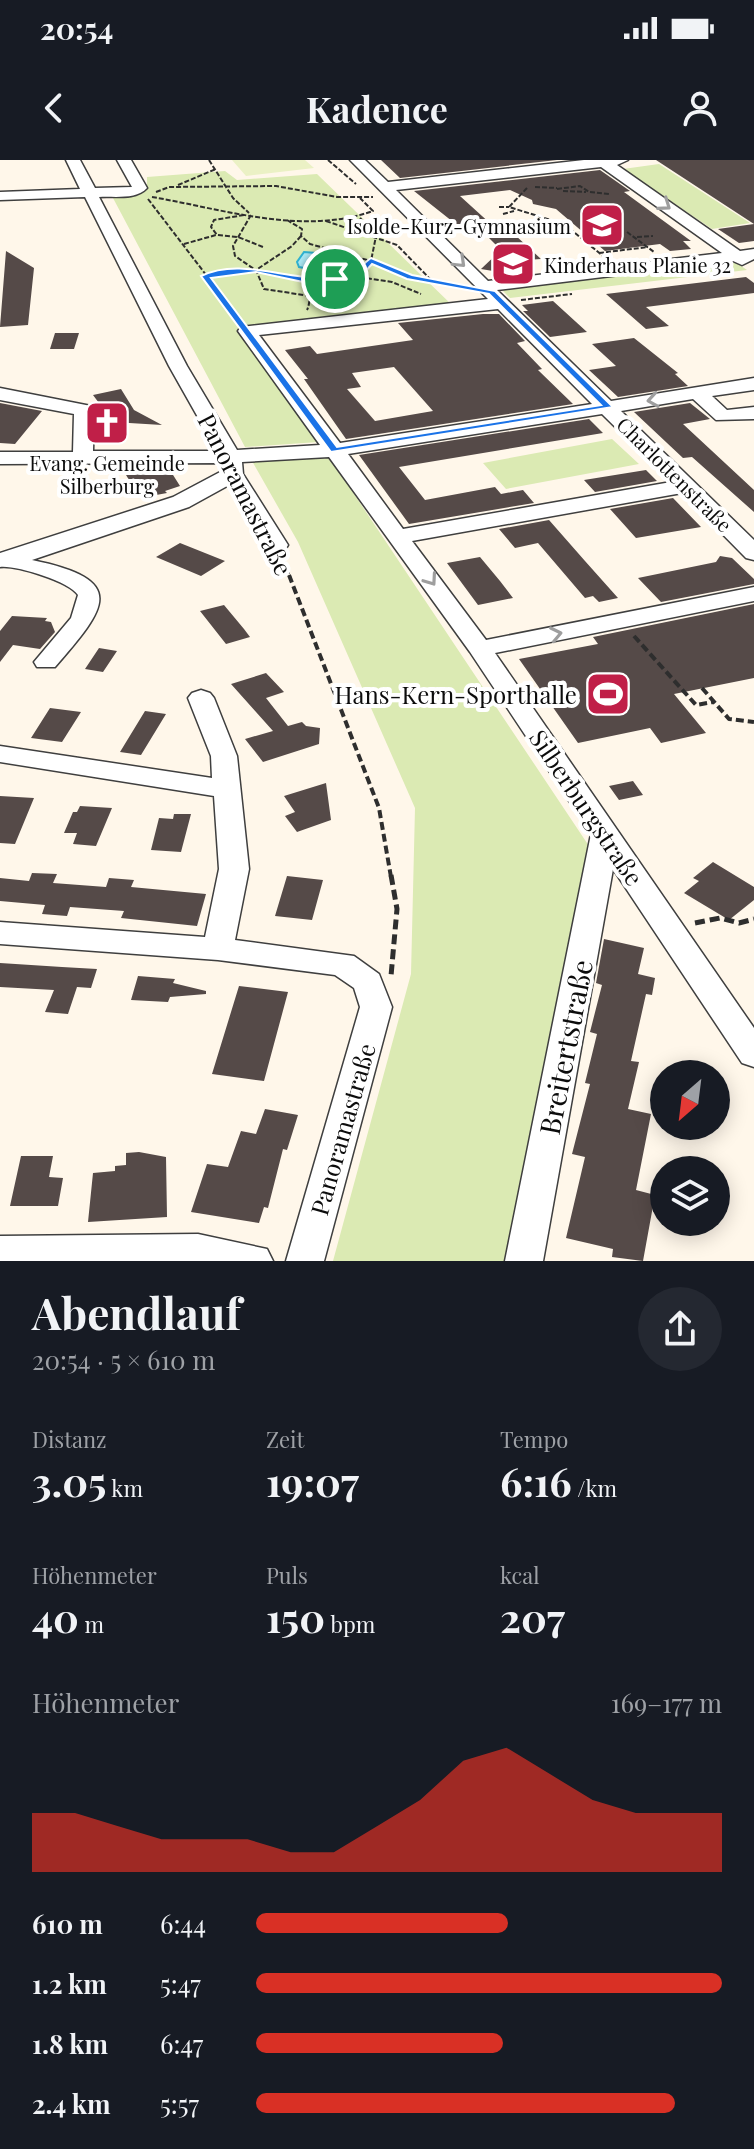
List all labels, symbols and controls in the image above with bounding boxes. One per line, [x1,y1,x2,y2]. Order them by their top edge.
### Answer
text: 20:54 [40,8,113,48]
text: Kadence [306,84,448,132]
icon: back [32,86,76,130]
icon: person [678,86,722,130]
one-way arrow [657,195,671,210]
school or university icon: Isolde-Kurz-Gymnasium [578,201,626,249]
place label: Isolde-Kurz-Gymnasium [347,212,571,239]
school or university icon: Kinderhaus Planie 32 [489,240,537,288]
pin [301,245,369,313]
place label: Kinderhaus Planie 32 [544,251,731,278]
one-way arrow [451,252,465,267]
icon: arrive [313,257,357,301]
one-way arrow [646,391,660,408]
church icon: Evang. Gemeinde Silberburg [83,399,131,447]
street label: Panoramastraße [192,408,300,580]
street label: Charlottenstraße [612,411,738,537]
place label: Evang. Gemeinde Silberburg [29,449,185,499]
one-way arrow [421,572,436,586]
one-way arrow [549,626,563,643]
sports icon: Hans-Kern-Sporthalle [584,670,632,718]
place label: Hans-Kern-Sporthalle [334,678,577,710]
street label: Silberburgstraße [523,723,651,891]
street label: Breitertstraße [530,956,600,1138]
street label: Panoramastraße [302,1039,382,1219]
north arrow [650,1060,730,1140]
map controls [650,1060,730,1236]
button: layers [650,1156,730,1236]
text: Abendlauf [32,1282,241,1341]
button: share [638,1287,722,1371]
text: 20:54 · 5 × 610 m [32,1342,215,1377]
text: Distanz [32,1424,107,1454]
text: Zeit [266,1424,304,1454]
text: Tempo [500,1424,568,1454]
text: 3.05 [32,1454,106,1507]
text: 19:07 [266,1454,359,1507]
text: 6:16 [500,1454,572,1507]
text: km [106,1473,143,1503]
text: /km [572,1473,617,1503]
text: Höhenmeter [32,1560,157,1590]
text: Puls [266,1560,308,1590]
text: kcal [500,1560,539,1590]
text: 40 [32,1590,79,1643]
text: 150 [266,1590,325,1643]
text: 207 [500,1590,565,1643]
text: m [79,1609,104,1639]
text: bpm [325,1609,375,1639]
text: Höhenmeter [32,1685,179,1720]
text: 169–177 m [611,1685,722,1720]
text: 610 m [32,1906,103,1941]
text: 6:44 [160,1906,206,1941]
text: 1.2 km [32,1966,107,2001]
text: 5:47 [160,1966,201,2001]
text: 1.8 km [32,2026,108,2061]
text: 6:47 [160,2026,203,2061]
text: 2.4 km [32,2086,111,2121]
text: 5:57 [160,2086,199,2121]

